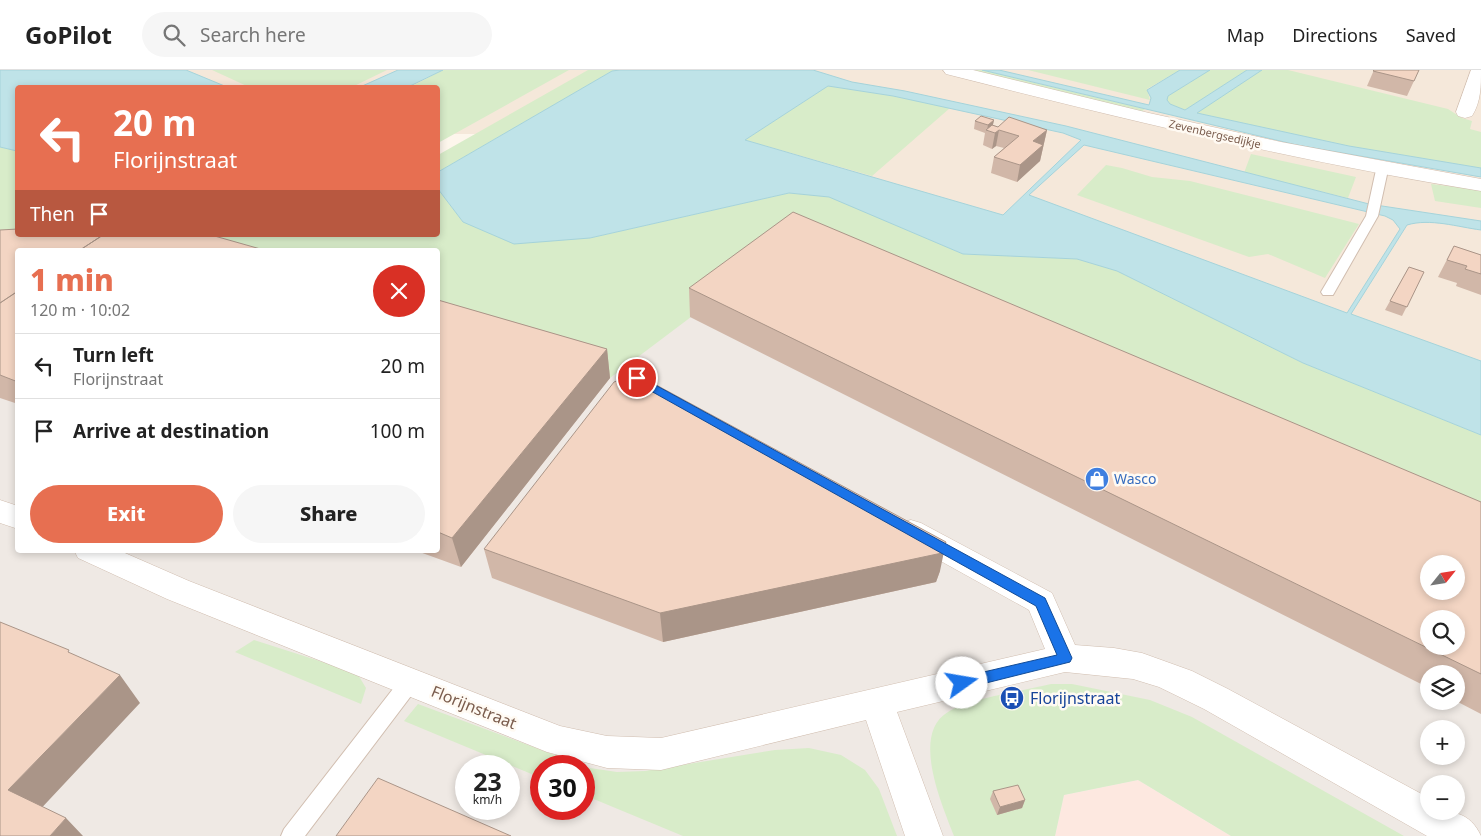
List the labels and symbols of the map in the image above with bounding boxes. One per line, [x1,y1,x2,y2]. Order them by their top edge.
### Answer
street label: Zevenbergsedijkje [1168,116,1263,151]
pin [616,357,658,399]
shop icon: Wasco [1084,466,1110,492]
place label: Wasco [1114,469,1157,488]
north arrow [1420,555,1465,600]
position arrow [935,656,987,708]
street label: Florijnstraat [428,680,520,734]
bus stop icon: Florijnstraat [999,685,1025,711]
place label: Florijnstraat [1030,687,1121,709]
speed limit sign: 30 [530,755,595,820]

